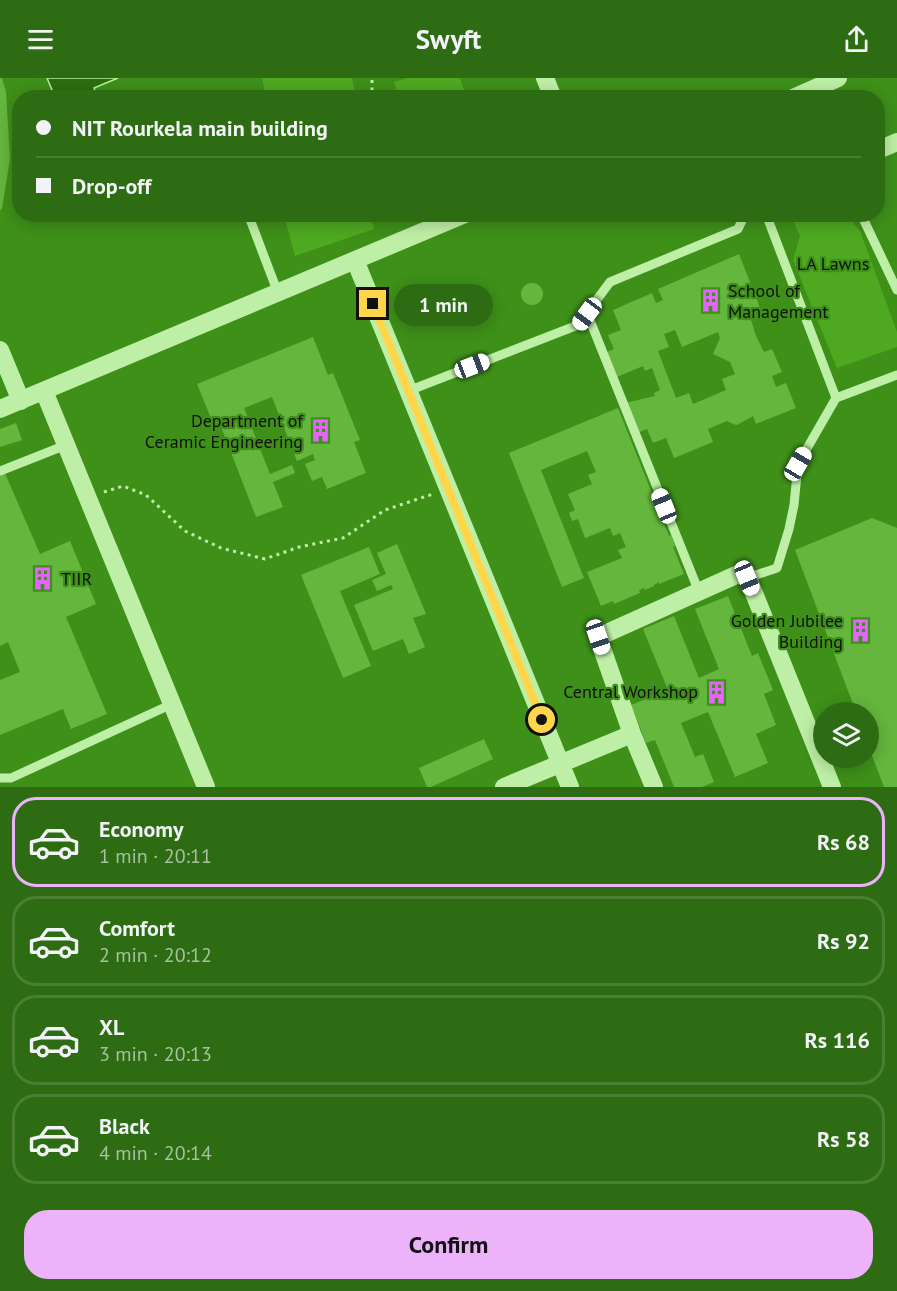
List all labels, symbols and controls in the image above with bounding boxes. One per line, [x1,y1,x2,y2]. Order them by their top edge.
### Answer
text: Swyft [416,22,481,56]
icon: menu [24,23,57,56]
icon: share [840,23,873,56]
text: NIT Rourkela main building [72,114,328,142]
text: Drop-off [72,172,151,200]
park label: LA Lawns [797,252,869,275]
place label: School of Management [728,279,828,323]
callout: 1 min [394,283,493,325]
building icon: School of Management [697,288,723,314]
route end [359,290,386,317]
text: 1 min [419,292,468,318]
car [569,294,605,334]
car [452,351,492,381]
place label: Department of Ceramic Engineering [145,409,304,453]
building icon: Department of Ceramic Engineering [308,418,334,444]
car [781,444,815,484]
car [649,486,679,526]
car [732,558,762,598]
building icon: TIIR [30,566,56,592]
place label: TIIR [61,567,92,590]
place label: Golden Jubilee Building [731,609,843,653]
car [584,617,612,657]
building icon: Golden Jubilee Building [848,618,874,644]
building icon: Central Workshop [703,679,729,705]
place label: Central Workshop [563,680,698,703]
map controls [813,702,879,768]
button: layers [813,702,879,768]
route start [528,706,555,733]
icon: car [27,815,81,869]
text: Economy [99,815,183,843]
text: Rs 68 [817,828,870,856]
text: 1 min · 20:11 [99,843,212,869]
icon: car [27,914,81,968]
text: Comfort [99,914,175,942]
text: Rs 92 [817,927,870,955]
text: 2 min · 20:12 [99,942,212,968]
icon: car [27,1013,81,1067]
text: XL [99,1013,124,1041]
text: Rs 116 [804,1026,870,1054]
text: 3 min · 20:13 [99,1041,212,1067]
icon: car [27,1112,81,1166]
text: Black [99,1112,150,1140]
text: Rs 58 [817,1125,870,1153]
text: 4 min · 20:14 [99,1140,212,1166]
button: Confirm [24,1210,873,1279]

